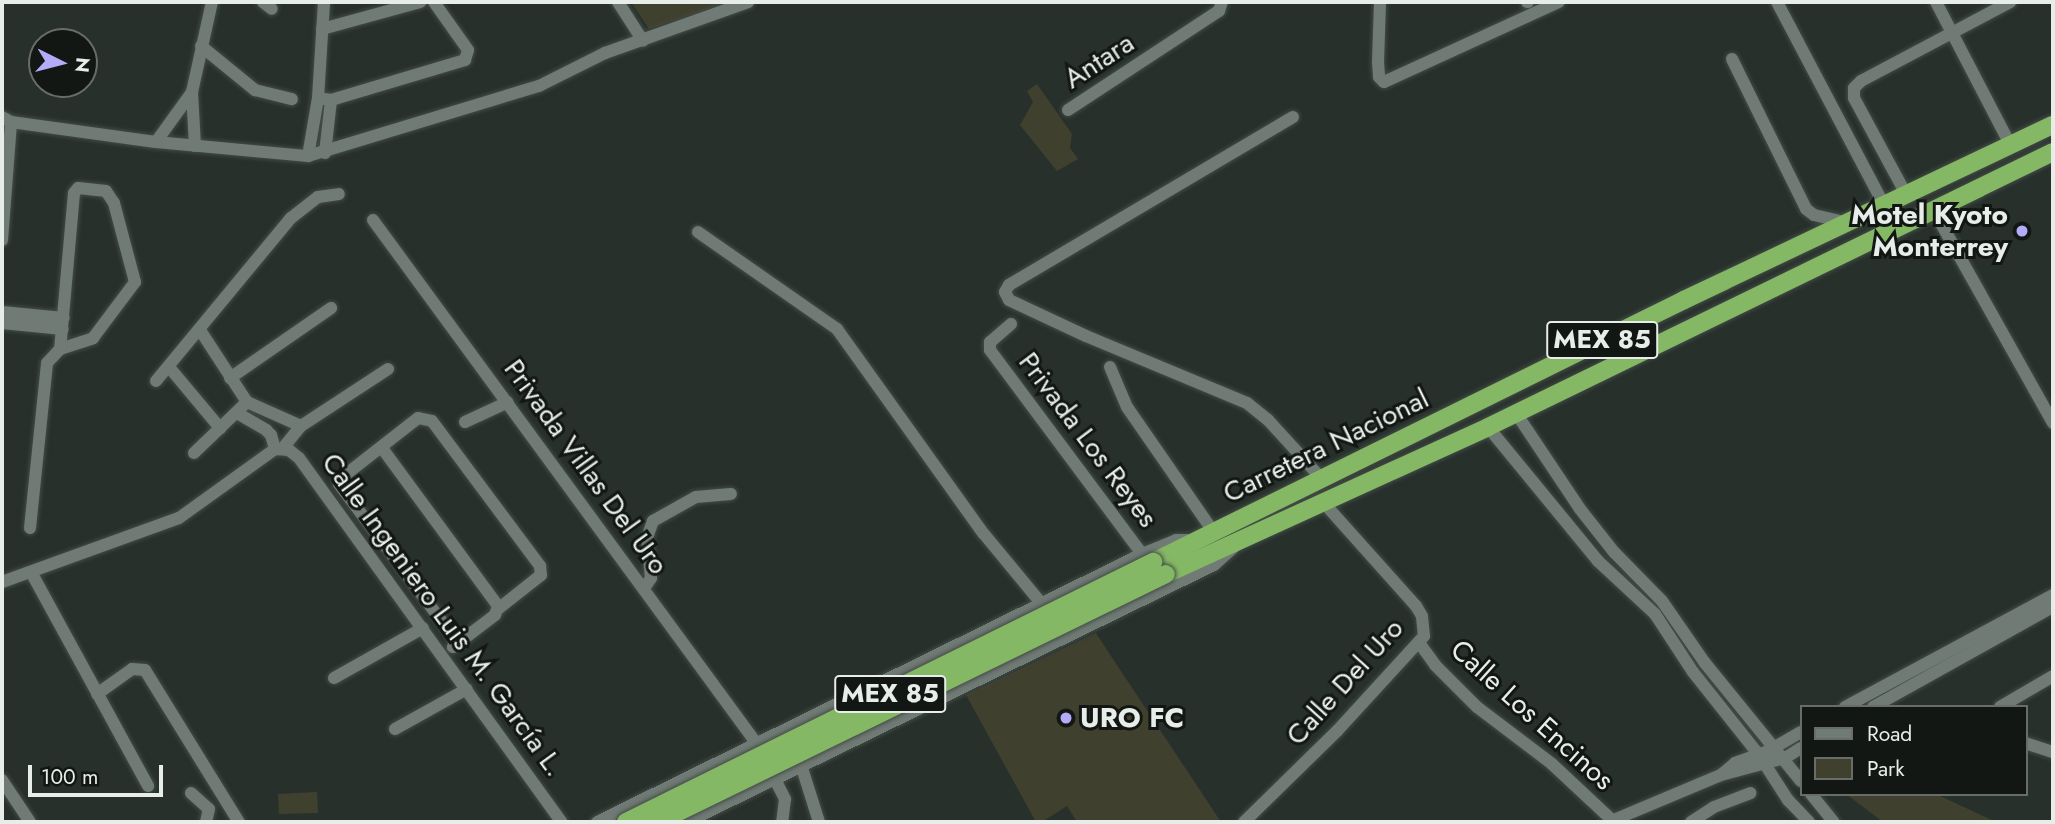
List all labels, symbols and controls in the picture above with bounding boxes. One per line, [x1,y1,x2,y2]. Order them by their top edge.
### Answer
street label: Antara [1058,26,1140,96]
north arrow [28,28,98,98]
text: N [68,56,97,74]
place label: Motel Kyoto Monterrey [1851,198,2008,264]
marker: Motel Kyoto Monterrey [2014,223,2030,239]
road number: MEX 85 [1546,318,1658,362]
street label: Privada Los Reyes [1011,346,1165,534]
street label: Privada Villas Del Uro [497,353,675,581]
street label: Carretera Nacional [1218,382,1434,510]
street label: Calle Ingeniero Luis M. García L. [314,447,572,783]
street label: Calle Del Uro [1279,612,1411,752]
street label: Calle Los Encinos [1443,633,1621,797]
road number: MEX 85 [834,672,946,716]
place label: URO FC [1080,701,1184,735]
legend [1800,705,2027,796]
marker: URO FC [1058,710,1074,726]
text: Road [1867,719,1912,749]
scale bar [32,750,166,794]
text: Park [1867,754,1904,784]
text: 100 m [41,762,98,792]

